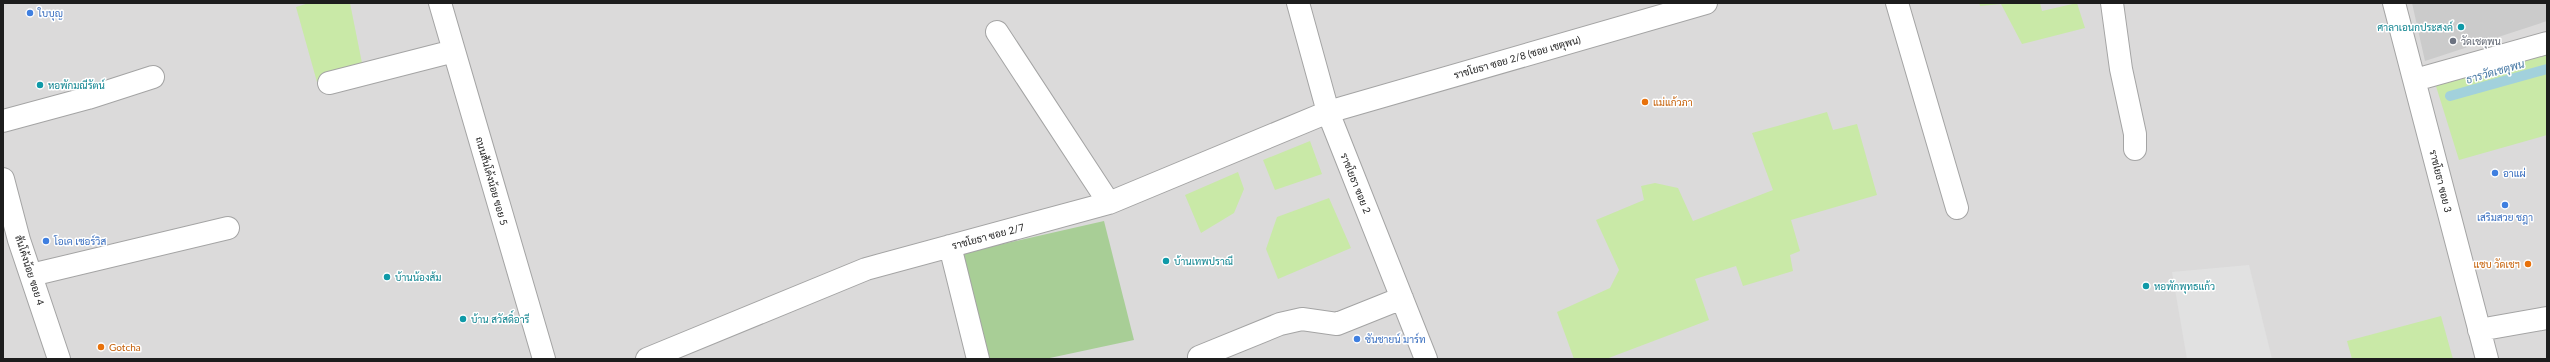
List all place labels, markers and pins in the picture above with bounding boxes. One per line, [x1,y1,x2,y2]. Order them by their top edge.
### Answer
place label: ใบบุญ [37,7,63,21]
marker: ใบบุญ [25,8,35,18]
place label: ศาลาเอนกประสงค์ [2377,20,2453,33]
marker: ศาลาเอนกประสงค์ [2456,22,2466,32]
place label: วัดเชตุพน [2461,35,2501,49]
marker: วัดเชตุพน [2448,36,2458,46]
place label: หอพักมณีรัตน์ [48,78,105,91]
marker: หอพักมณีรัตน์ [35,80,45,90]
place label: แม่แก้วภา [1653,96,1693,108]
marker: แม่แก้วภา [1640,97,1650,107]
place label: อาแผ่ [2503,167,2526,179]
marker: อาแผ่ [2490,168,2500,178]
marker: เสริมสวย ชฎา [2500,200,2510,210]
place label: เสริมสวย ชฎา [2477,211,2533,225]
place label: โอเค เซอร์วิส [53,234,106,247]
marker: โอเค เซอร์วิส [41,236,51,246]
place label: บ้านเทพปราณี [1174,255,1233,267]
marker: บ้านเทพปราณี [1161,256,1171,266]
place label: แซบ วัดเชฯ [2473,258,2520,270]
marker: แซบ วัดเชฯ [2523,259,2533,269]
place label: บ้านน้องส้ม [395,271,441,283]
marker: บ้านน้องส้ม [382,272,392,282]
place label: หอพักพุทธแก้ว [2154,280,2215,294]
marker: หอพักพุทธแก้ว [2141,281,2151,291]
place label: บ้าน สวัสดิ์อารี [471,310,530,325]
marker: บ้าน สวัสดิ์อารี [458,314,468,324]
place label: ซันชายน์ มาร์ท [1365,332,1426,345]
marker: ซันชายน์ มาร์ท [1352,334,1362,344]
place label: Gotcha [109,341,141,353]
marker: Gotcha [96,342,106,352]

